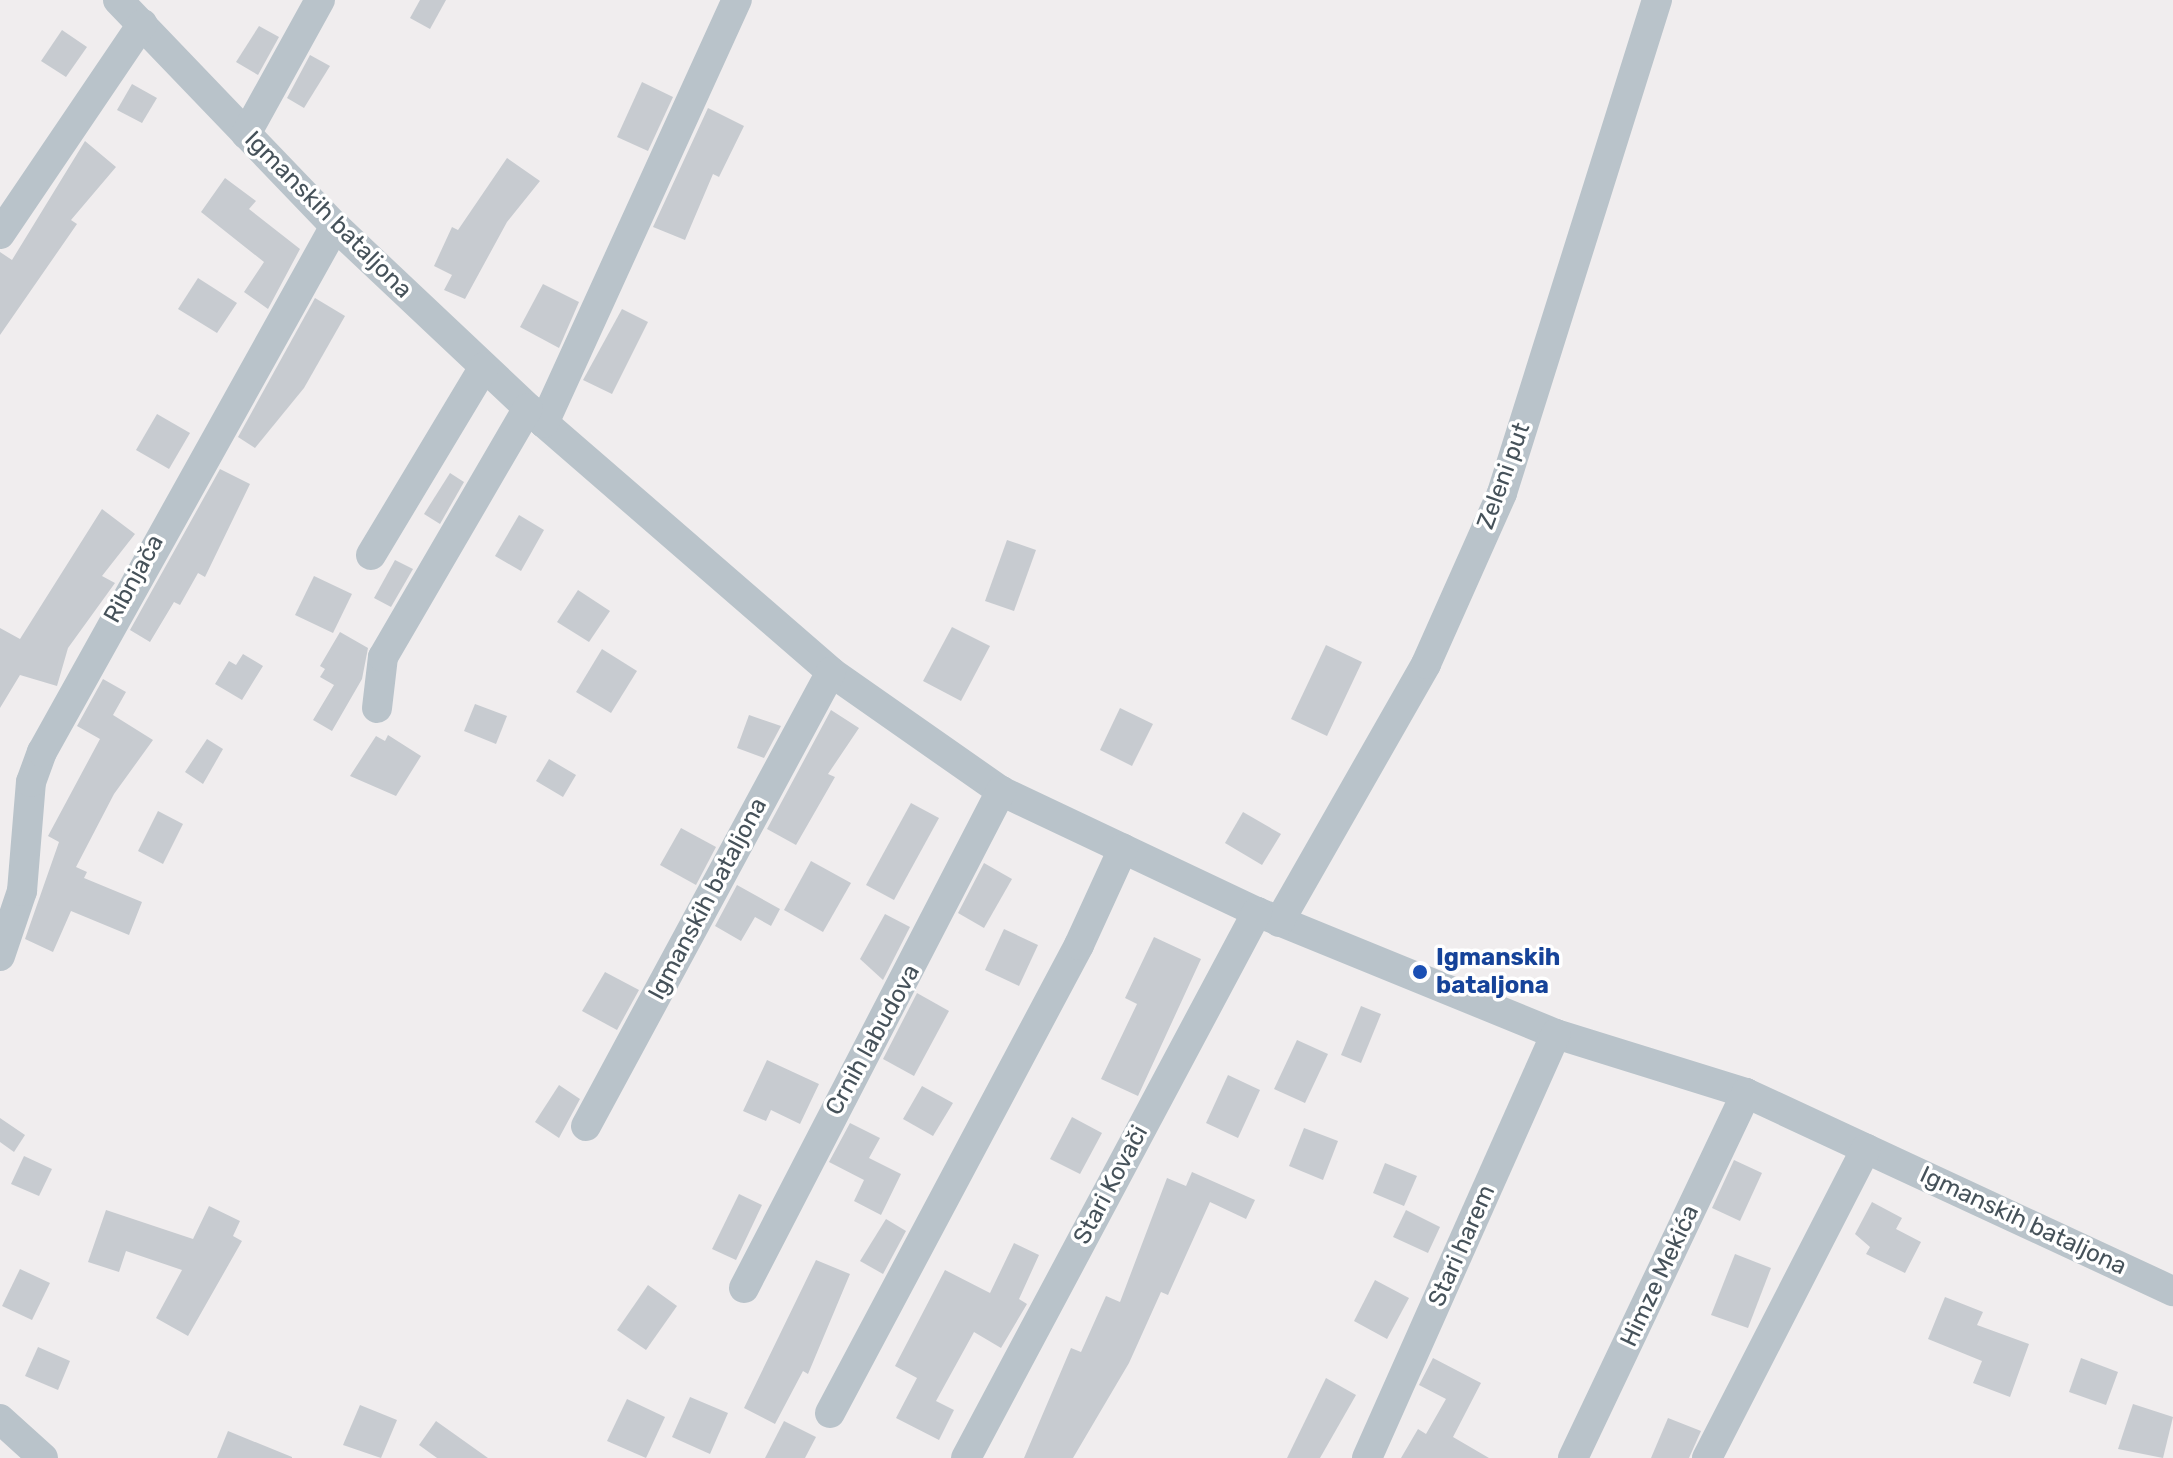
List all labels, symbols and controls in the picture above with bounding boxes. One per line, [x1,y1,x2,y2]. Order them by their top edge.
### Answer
street label: Igmanskih bataljona [238,125,418,305]
street label: Zeleni put [1471,419,1537,533]
street label: Ribnjača [98,530,170,628]
street label: Igmanskih bataljona [643,793,773,1005]
place label: Igmanskih bataljona [1436,944,1560,1000]
street label: Crnih labudova [820,960,926,1120]
marker: Igmanskih bataljona [1411,963,1429,981]
street label: Stari Kovači [1068,1121,1154,1249]
street label: Igmanskih bataljona [1915,1161,2131,1281]
street label: Stari harem [1422,1181,1502,1311]
street label: Himze Mekića [1615,1201,1705,1351]

